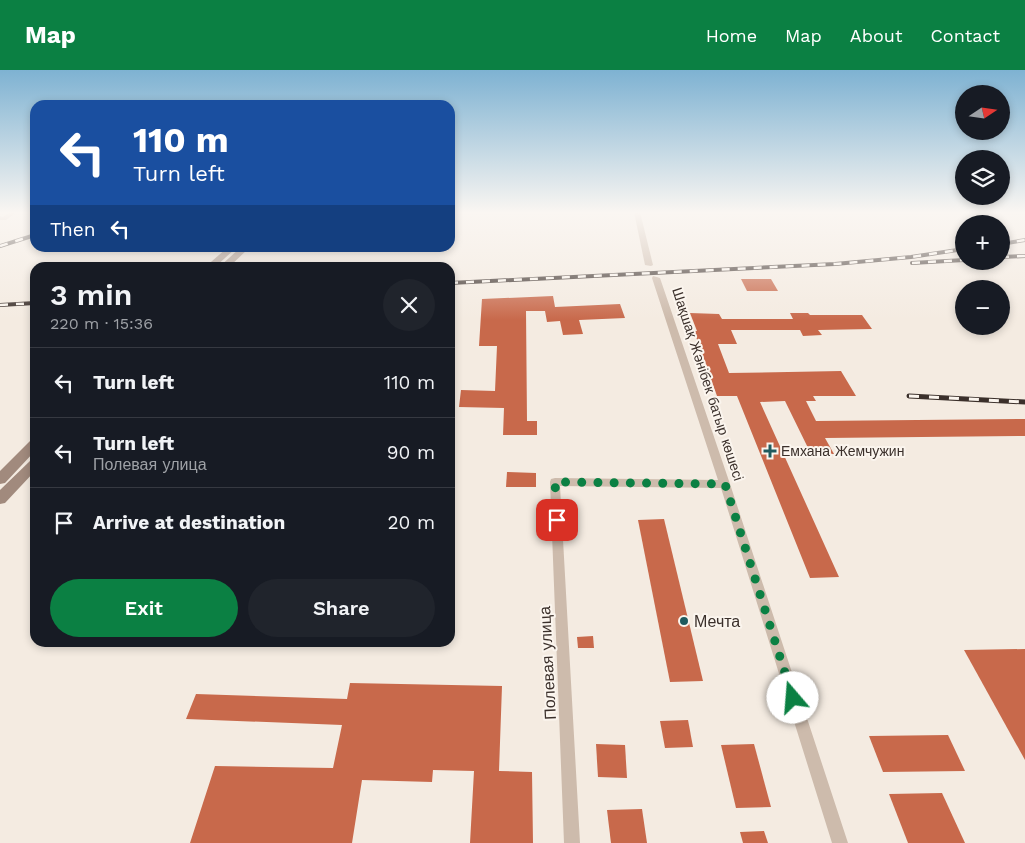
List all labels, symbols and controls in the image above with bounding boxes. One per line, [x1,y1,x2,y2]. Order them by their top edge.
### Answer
text: Map [25,21,76,49]
text: Home [706,25,757,46]
text: Map [785,25,822,46]
text: About [850,25,902,46]
text: Contact [930,25,1000,46]
north arrow [955,85,1010,140]
map controls [955,85,1010,335]
text: 110 m [133,119,229,161]
icon: left [50,120,115,185]
button: layers [955,150,1010,205]
text: Turn left [133,161,225,186]
icon: left [106,215,134,243]
button: + [955,215,1010,270]
text: Then [50,218,96,241]
text: 3 min [50,277,132,312]
button: close [383,279,435,331]
button: − [955,280,1010,335]
street label: Шақшақ Жәнібек батыр көшесі [669,285,747,483]
text: 220 m · 15:36 [50,314,153,333]
icon: left [50,369,78,397]
text: Turn left [93,371,174,394]
text: 110 m [384,371,435,394]
text: Turn left [93,432,174,455]
icon: left [50,439,78,467]
text: 90 m [387,441,435,464]
place label: Емхана Жемчужин [781,443,904,459]
marker: Емхана Жемчужин [763,444,777,458]
text: Полевая улица [93,455,207,474]
pin [536,499,578,541]
icon: arrive [543,506,571,534]
icon: arrive [50,509,78,537]
text: Arrive at destination [93,511,285,534]
text: 20 m [388,511,435,534]
button: Exit [50,579,238,637]
button: Share [248,579,435,637]
street label: Полевая улица [535,606,560,720]
place label: Мечта [694,612,740,631]
marker: Мечта [678,615,690,627]
position arrow [766,671,818,723]

